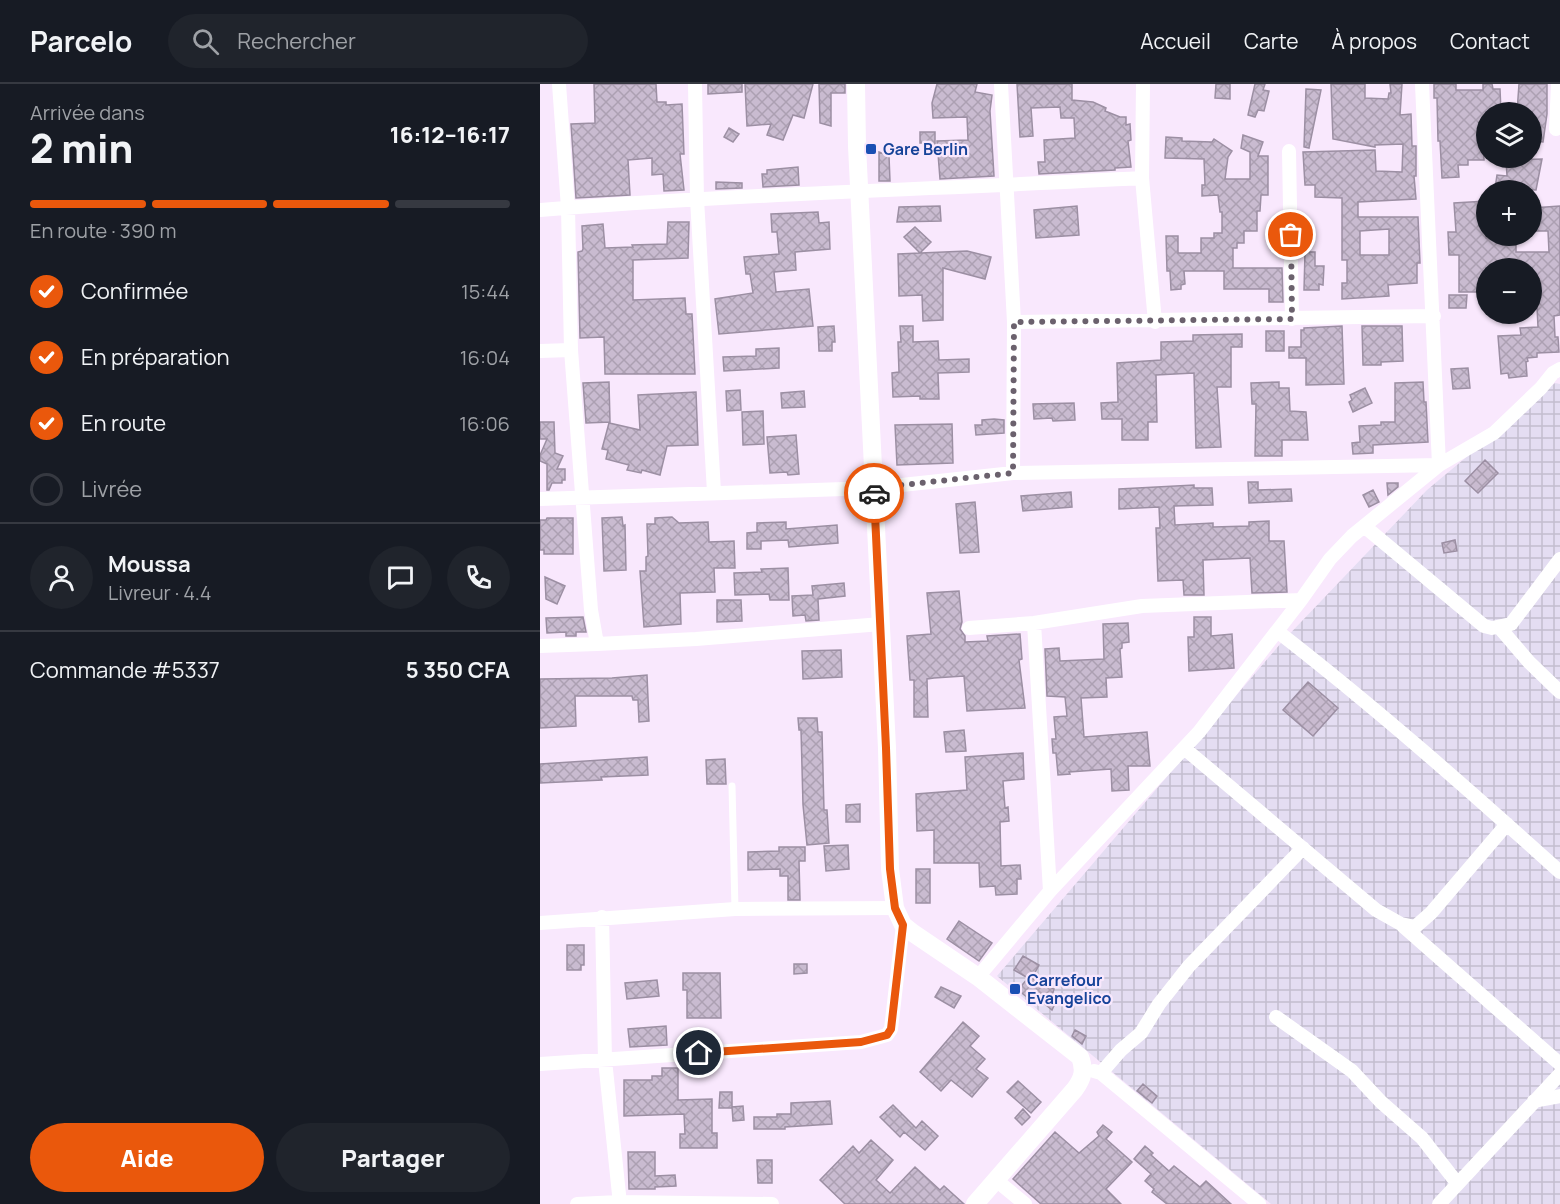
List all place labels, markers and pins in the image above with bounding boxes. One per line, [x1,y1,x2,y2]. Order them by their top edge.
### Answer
place label: Gare Berlin [883,138,968,160]
marker: Gare Berlin [864,142,878,156]
pin [1265,209,1316,260]
place label: Carrefour Evangelico [1027,969,1111,1009]
marker: Carrefour Evangelico [1008,982,1022,996]
pin [673,1027,724,1078]

